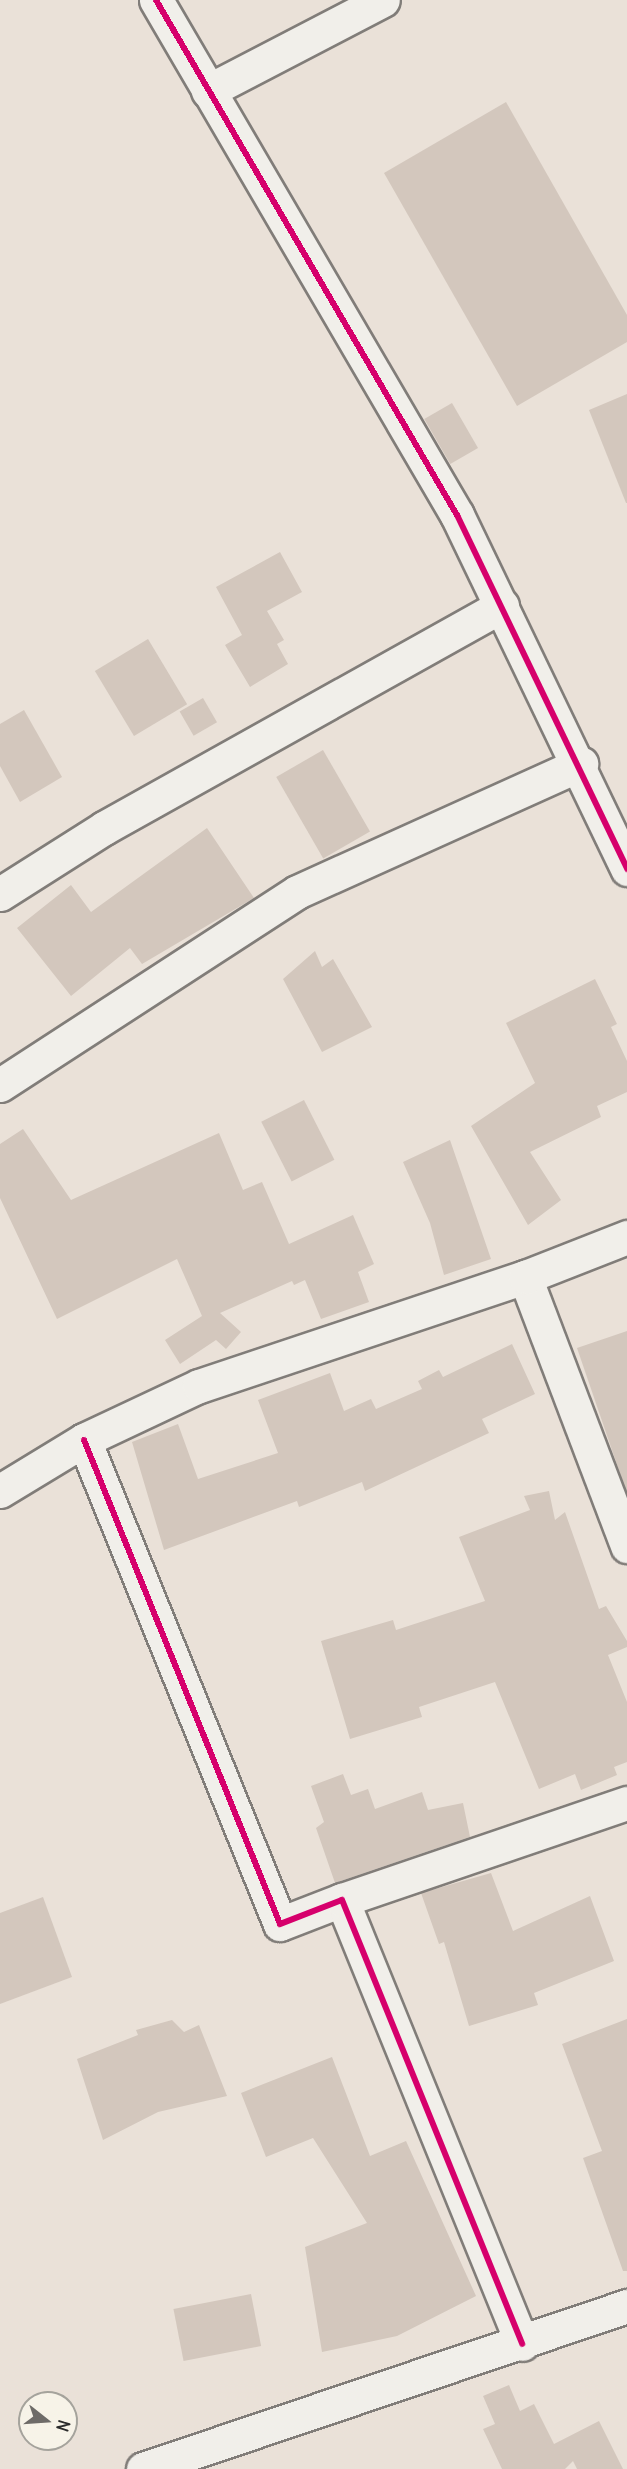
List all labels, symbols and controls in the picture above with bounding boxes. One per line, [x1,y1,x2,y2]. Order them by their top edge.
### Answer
north arrow [18,2391,78,2451]
text: N [52,2417,74,2434]

